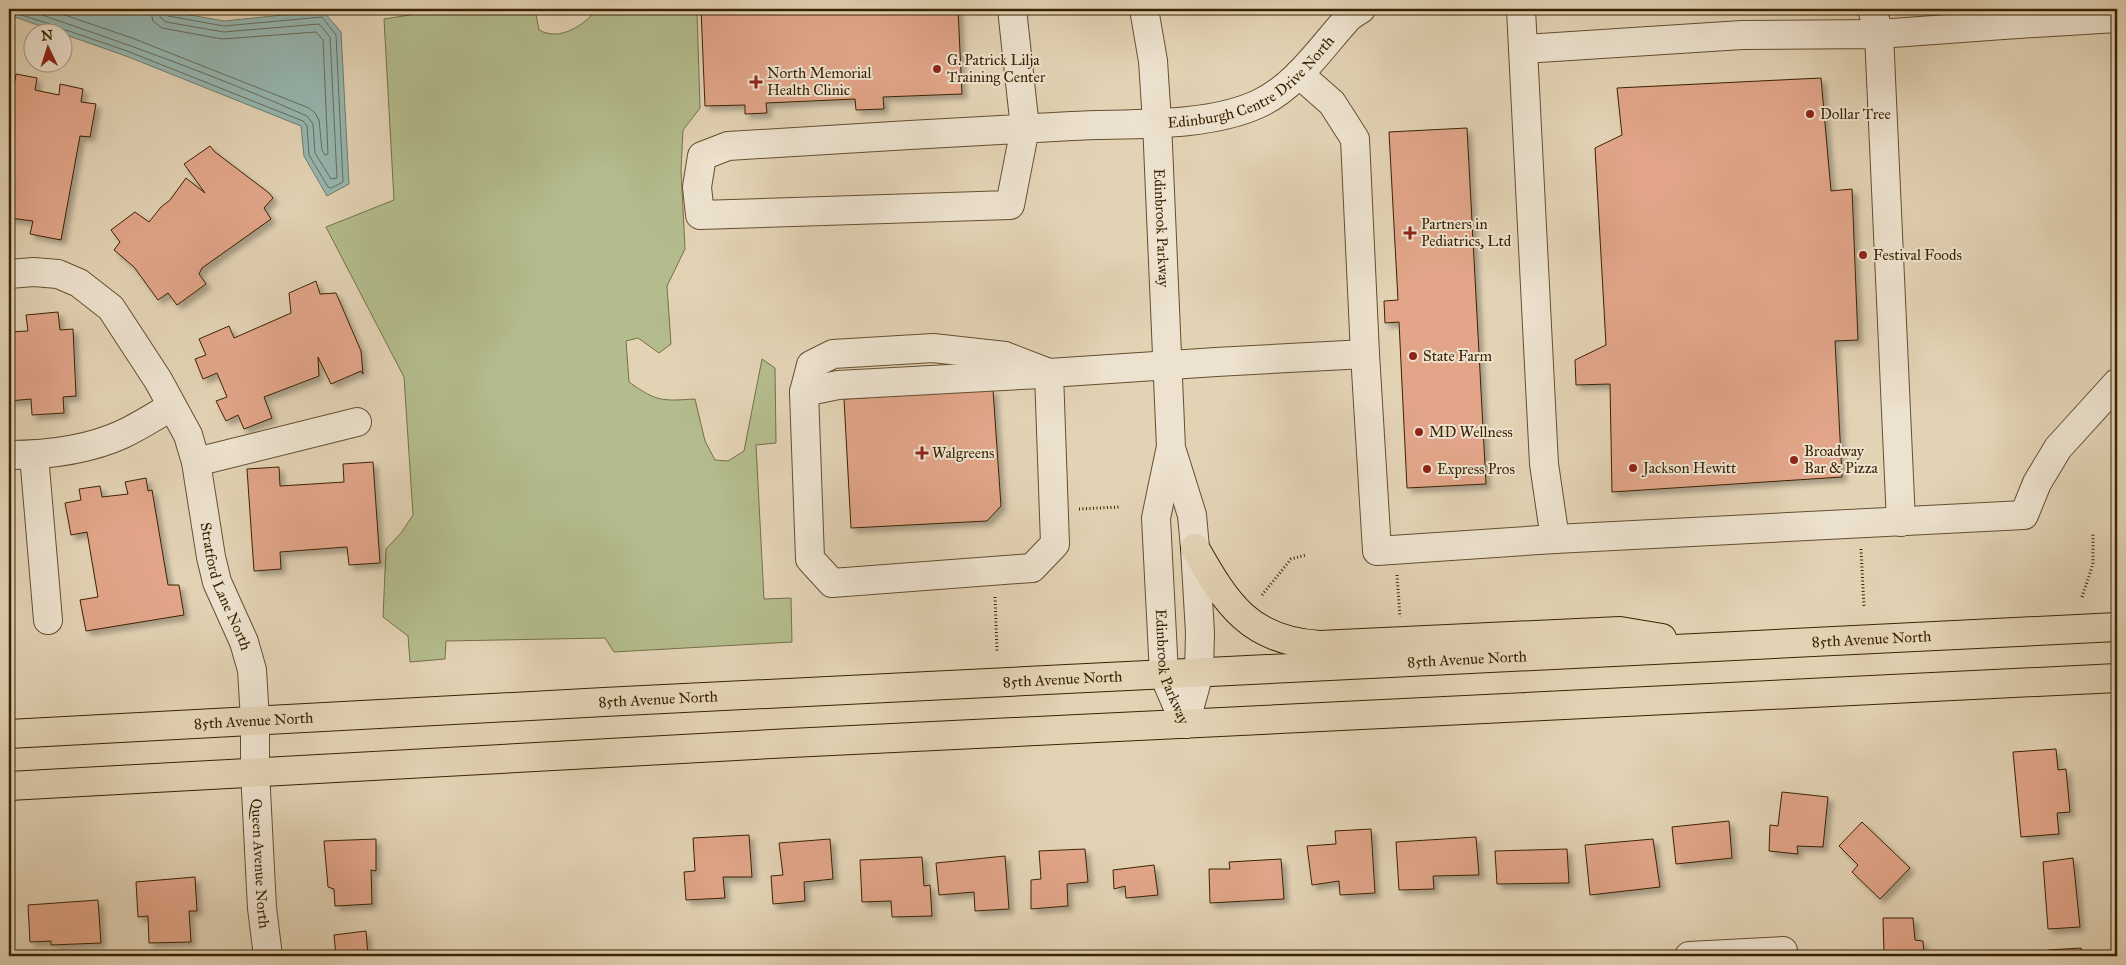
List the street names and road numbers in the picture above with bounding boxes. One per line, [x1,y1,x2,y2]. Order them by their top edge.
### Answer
street label: Edinburgh Centre Drive North [1167,32,1338,132]
street label: Edinbrook Parkway [1150,168,1173,289]
street label: Stratford Lane North [197,521,255,653]
street label: Edinbrook Parkway [1152,609,1193,728]
street label: 85th Avenue North [1811,627,1932,651]
street label: 85th Avenue North [1407,647,1528,671]
street label: 85th Avenue North [1002,667,1123,691]
street label: 85th Avenue North [598,687,719,711]
street label: 85th Avenue North [193,709,314,733]
street label: Queen Avenue North [247,798,274,930]

